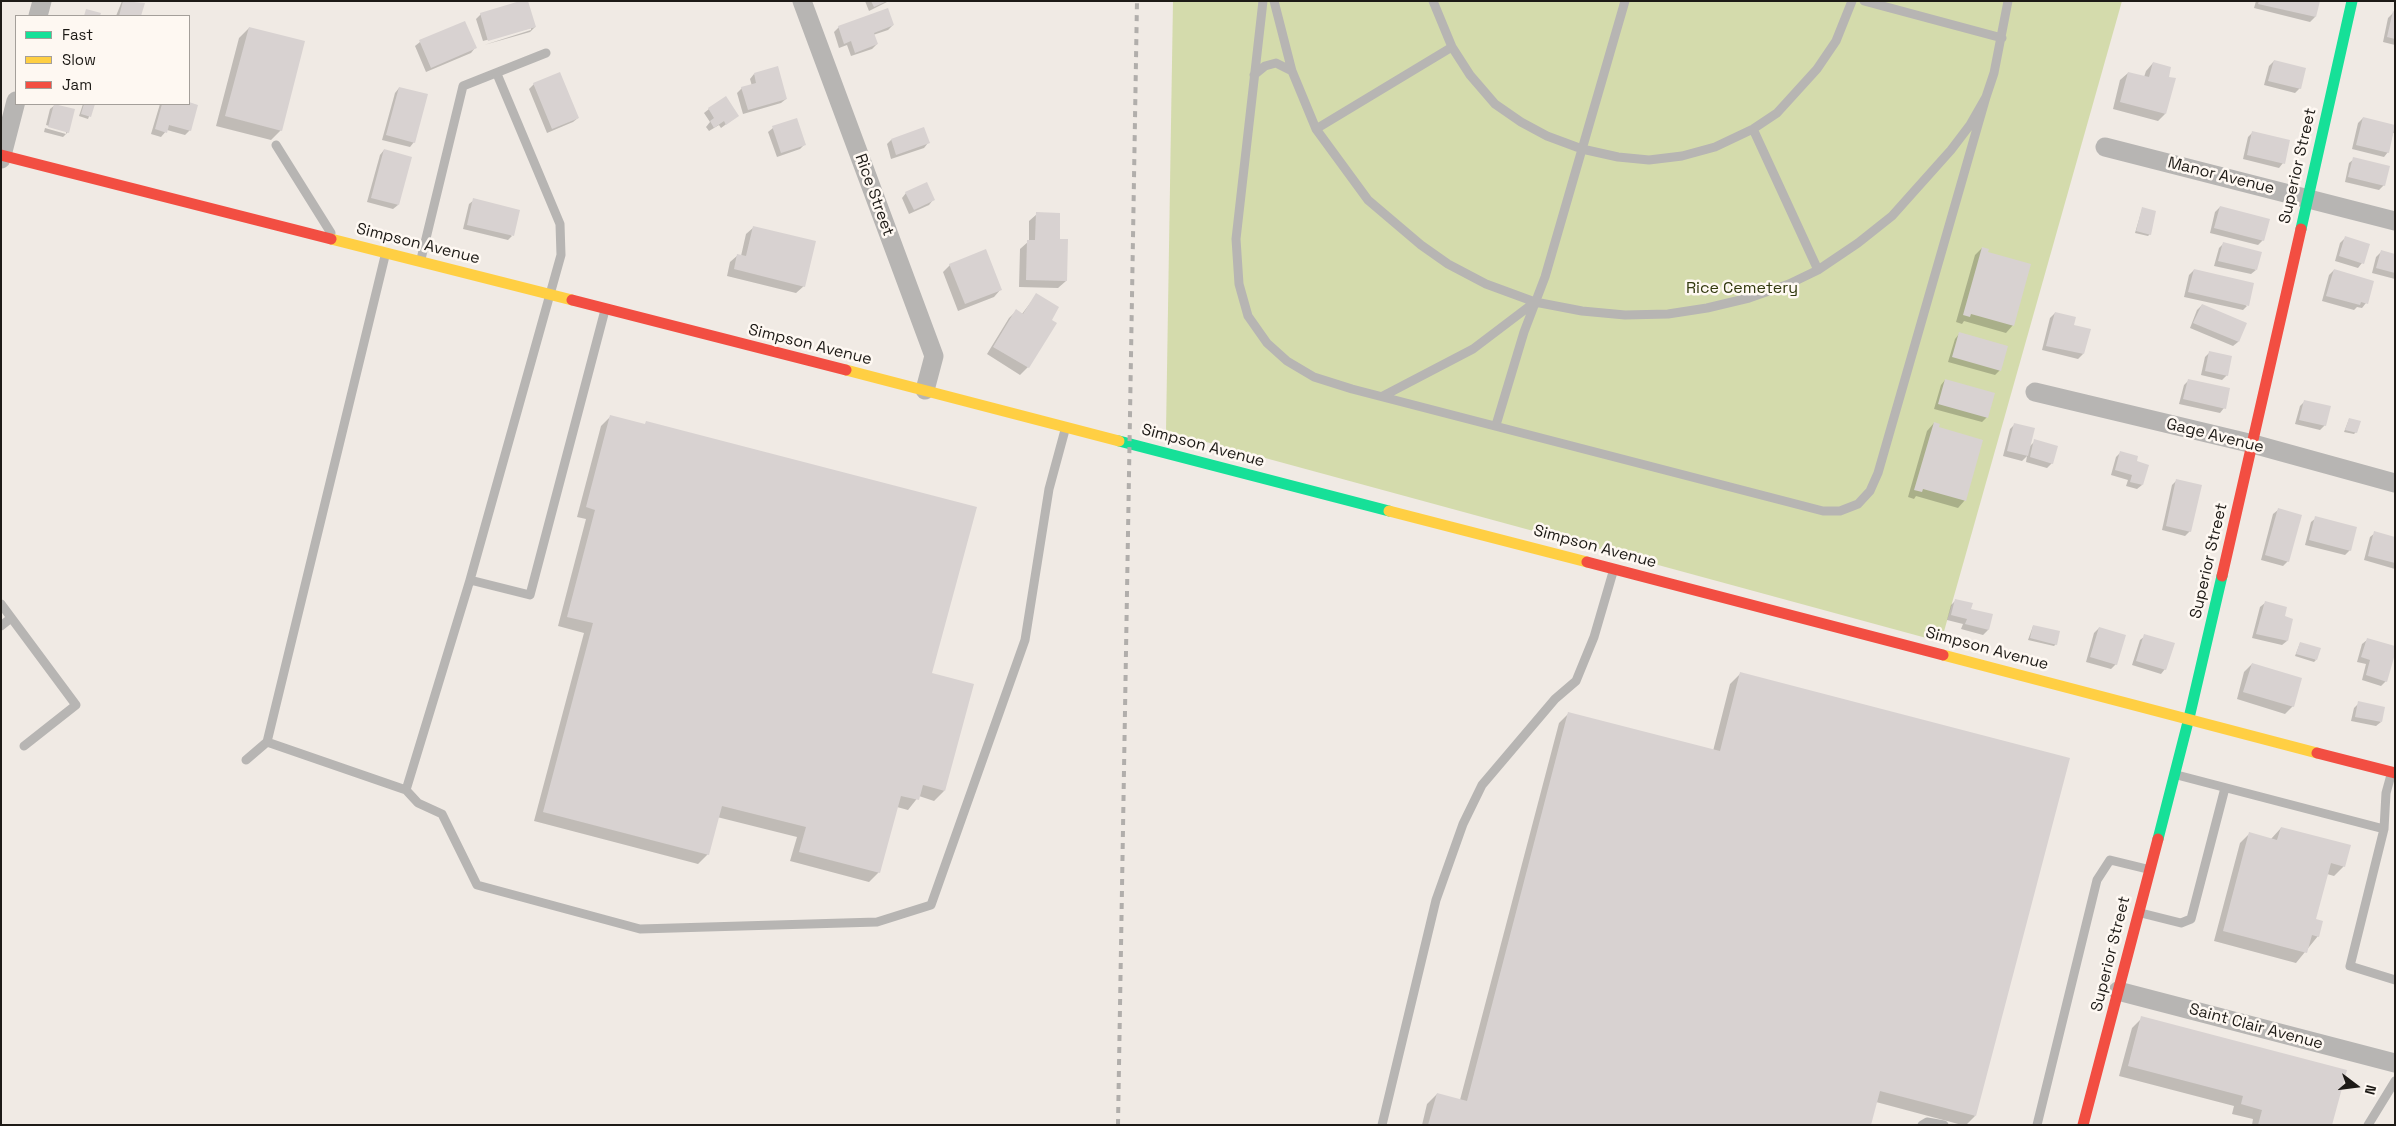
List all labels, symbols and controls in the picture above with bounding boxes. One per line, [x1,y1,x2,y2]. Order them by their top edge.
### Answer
legend [15,15,190,105]
text: Fast [62,25,93,44]
text: Slow [62,50,96,69]
text: Jam [62,75,92,94]
street label: Superior Street [2275,106,2321,226]
street label: Rice Street [850,151,898,239]
street label: Manor Avenue [2166,153,2276,199]
street label: Simpson Avenue [354,219,482,269]
park label: Rice Cemetery [1686,279,1798,299]
street label: Simpson Avenue [746,320,874,370]
street label: Gage Avenue [2164,415,2266,457]
street label: Simpson Avenue [1139,420,1267,472]
street label: Superior Street [2186,501,2232,621]
street label: Simpson Avenue [1531,521,1659,573]
street label: Simpson Avenue [1923,623,2051,675]
street label: Superior Street [2087,894,2135,1014]
street label: Saint Clair Avenue [2187,1000,2325,1054]
north arrow [2331,1061,2381,1111]
text: N [2361,1083,2380,1097]

